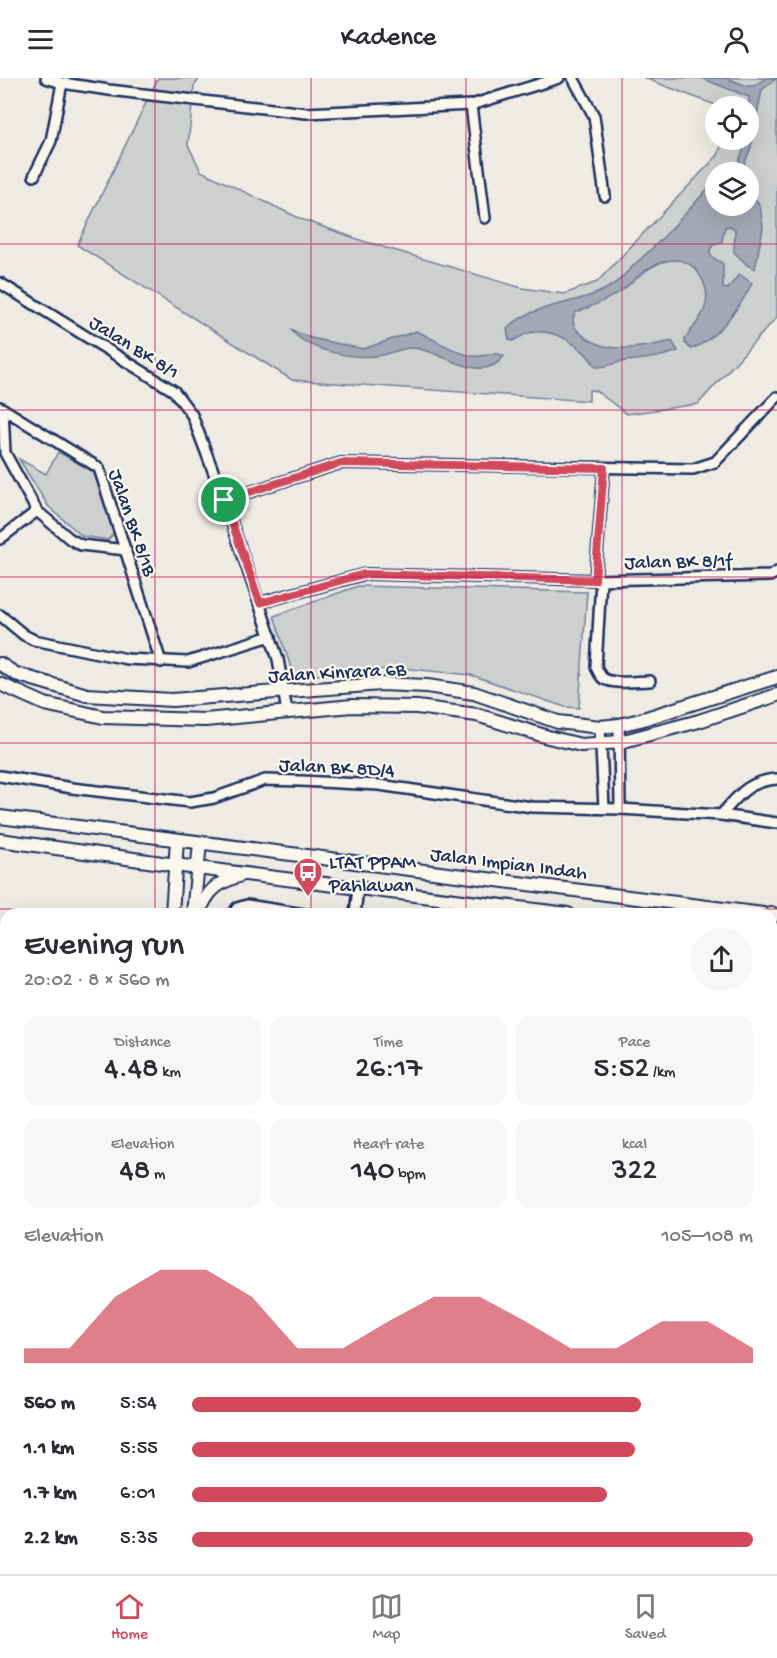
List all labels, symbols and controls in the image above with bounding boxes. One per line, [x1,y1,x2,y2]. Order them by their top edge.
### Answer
icon: menu [24,23,57,56]
text: Kadence [341,23,436,55]
icon: person [720,23,753,56]
map controls [705,96,759,216]
button: locate [705,96,759,150]
button: layers [705,162,759,216]
street label: Jalan BK 8/1 [84,312,182,386]
street label: Jalan BK 8/1B [102,467,160,580]
pin [198,474,249,525]
icon: arrive [207,483,240,516]
street label: Jalan BK 8/1f [624,551,734,576]
street label: Jalan Kinrara 6B [268,659,407,690]
street label: Jalan BK 8D/4 [278,755,396,784]
street label: Jalan Impian Indah [429,844,589,887]
place label: LTAT PPAM Pahlawan [328,853,416,899]
bus stop icon: LTAT PPAM Pahlawan [292,856,324,898]
text: Evening run [24,928,184,966]
button: share [690,928,753,991]
text: 20:02 · 8 × 560 m [24,970,169,993]
text: Distance [114,1034,171,1053]
text: Time [374,1034,403,1053]
text: Pace [619,1034,650,1053]
text: 4.48 [104,1053,158,1088]
text: 26:17 [355,1053,422,1088]
text: 5:52 [594,1053,649,1088]
text: km [158,1064,181,1083]
text: /km [649,1064,675,1083]
text: Elevation [111,1136,174,1155]
text: Heart rate [353,1136,424,1155]
text: kcal [622,1136,647,1155]
text: 48 [120,1155,150,1190]
text: 140 [351,1155,394,1190]
text: 322 [612,1155,657,1190]
text: m [150,1166,165,1185]
text: bpm [394,1166,426,1185]
text: Elevation [24,1226,104,1249]
text: 105–108 m [661,1226,753,1249]
text: 560 m [24,1393,75,1416]
text: 5:54 [120,1393,157,1416]
text: 1.1 km [24,1438,74,1461]
text: 5:55 [120,1438,158,1461]
text: 1.7 km [24,1483,77,1506]
text: 6:01 [120,1483,156,1506]
text: 2.2 km [24,1528,78,1551]
text: 5:35 [120,1528,158,1551]
tab: Home [111,1590,148,1645]
tab: Map [370,1590,403,1645]
tab: Saved [625,1590,666,1645]

